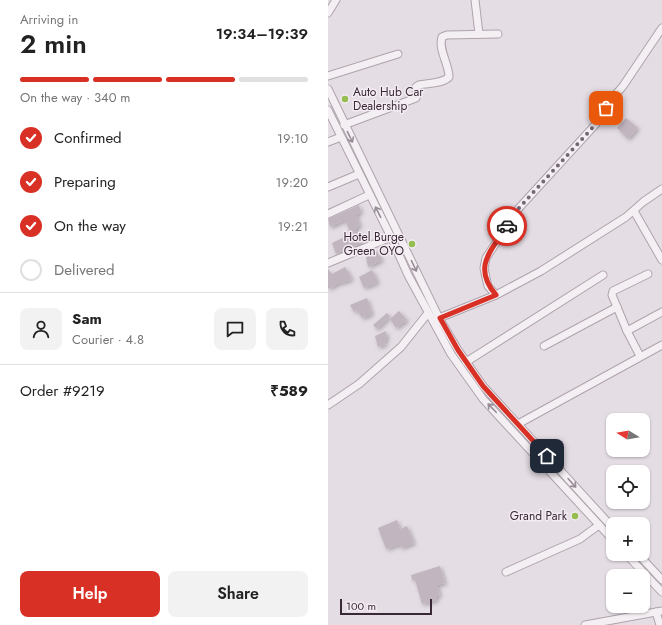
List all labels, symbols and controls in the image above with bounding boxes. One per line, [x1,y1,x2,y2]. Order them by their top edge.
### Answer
text: Arriving in [20,10,78,29]
text: 19:34–19:39 [216,23,308,45]
text: 2 min [20,25,87,63]
place label: Auto Hub Car Dealership [353,83,424,115]
text: On the way · 340 m [20,88,131,107]
pin [589,91,623,125]
marker: Auto Hub Car Dealership [340,94,350,104]
icon: bag [595,97,617,119]
icon: check [20,127,42,149]
text: Confirmed [54,127,122,149]
text: 19:10 [277,129,308,148]
one-way arrow [347,131,354,143]
icon: check [20,171,42,193]
text: Preparing [54,171,116,193]
text: 19:20 [276,173,308,192]
one-way arrow [374,206,381,218]
courier [487,206,527,246]
icon: check [20,215,42,237]
text: On the way [54,215,126,237]
icon: car [496,215,518,237]
text: 19:21 [278,217,308,236]
place label: Hotel Burge Green OYO [343,228,404,260]
marker: Hotel Burge Green OYO [407,239,417,249]
text: Delivered [54,259,115,281]
one-way arrow [411,260,419,272]
button: person [20,308,62,350]
text: Sam [72,308,102,330]
button: chat [214,308,256,350]
button: phone [266,308,308,350]
text: Courier · 4.8 [72,330,144,349]
text: Order #9219 [20,380,105,402]
text: ₹589 [270,380,308,402]
one-way arrow [487,403,497,413]
north arrow [606,413,650,457]
map controls [606,413,650,613]
pin [530,439,564,473]
icon: home [536,445,558,467]
button: locate [606,465,650,509]
one-way arrow [567,478,577,488]
place label: Grand Park [510,507,568,525]
marker: Grand Park [570,511,580,521]
button: + [606,517,650,561]
button: − [606,569,650,613]
button: Help [20,571,160,617]
button: Share [168,571,308,617]
scale bar [340,597,432,616]
text: 100 m [346,598,376,614]

